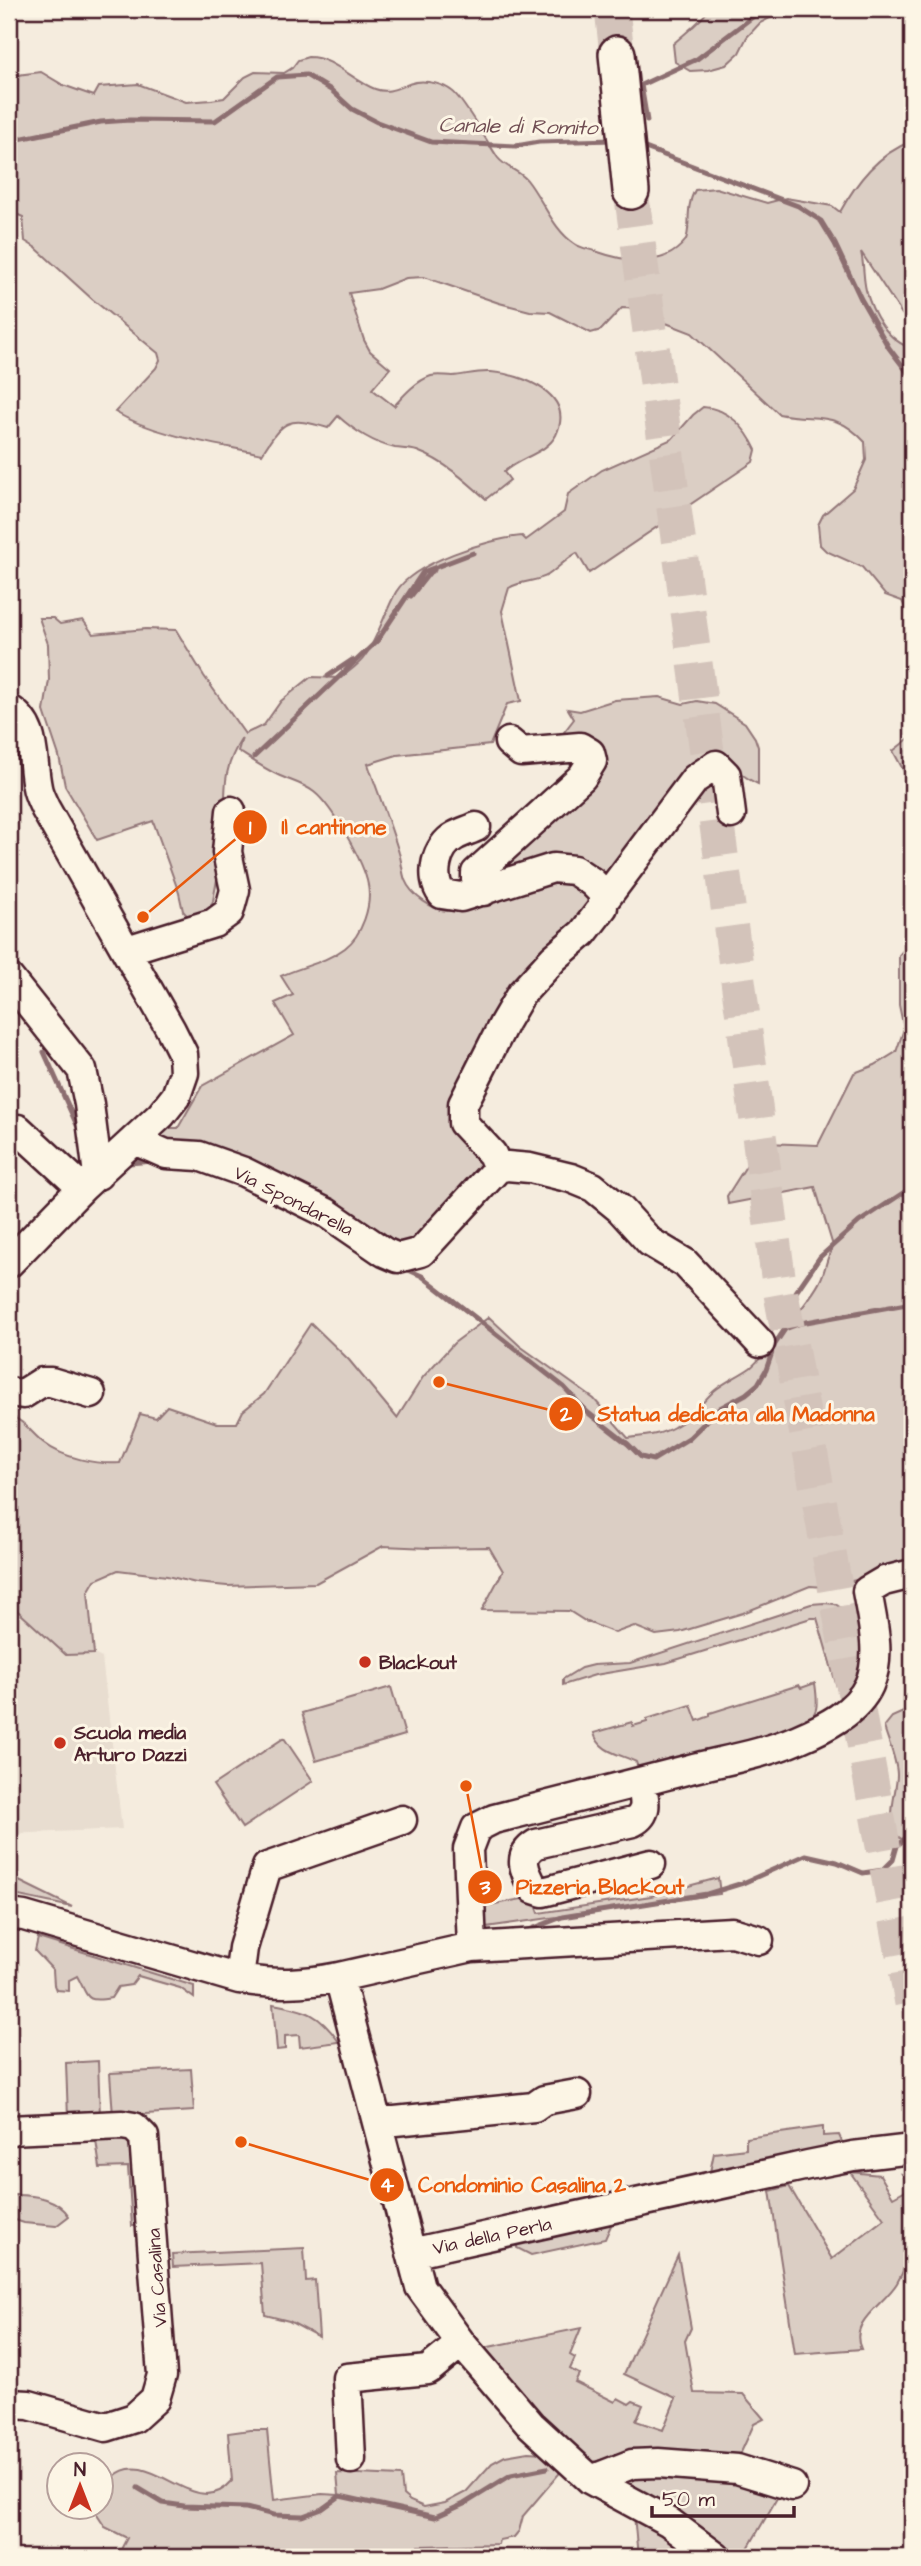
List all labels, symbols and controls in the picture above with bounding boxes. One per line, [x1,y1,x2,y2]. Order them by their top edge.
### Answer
water label: Canale di Romito [438,111,600,142]
callout: Il cantinone [233,806,401,848]
text: 1 [249,813,252,842]
text: Il cantinone [281,813,387,842]
street label: Via Spondarella [229,1160,358,1243]
callout: Statua dedicata alla Madonna [548,1393,889,1435]
text: 2 [559,1400,573,1429]
text: Statua dedicata alla Madonna [596,1400,875,1429]
place label: Blackout [379,1650,457,1677]
marker: Blackout [357,1654,373,1670]
place label: Scuola media Arturo Dazzi [73,1720,187,1769]
marker: Scuola media Arturo Dazzi [52,1735,68,1751]
callout: Pizzeria Blackout [467,1866,699,1908]
text: 3 [479,1873,491,1902]
text: Pizzeria Blackout [516,1873,685,1902]
callout: Condominio Casalina 2 [369,2164,640,2206]
text: 4 [380,2171,395,2200]
text: Condominio Casalina 2 [418,2171,627,2200]
street label: Via della Perla [430,2211,555,2262]
street label: Via Casalina [141,2227,174,2328]
north arrow [46,2450,116,2520]
text: N [74,2457,86,2484]
scale bar [652,2475,793,2519]
text: 50 m [662,2485,716,2514]

